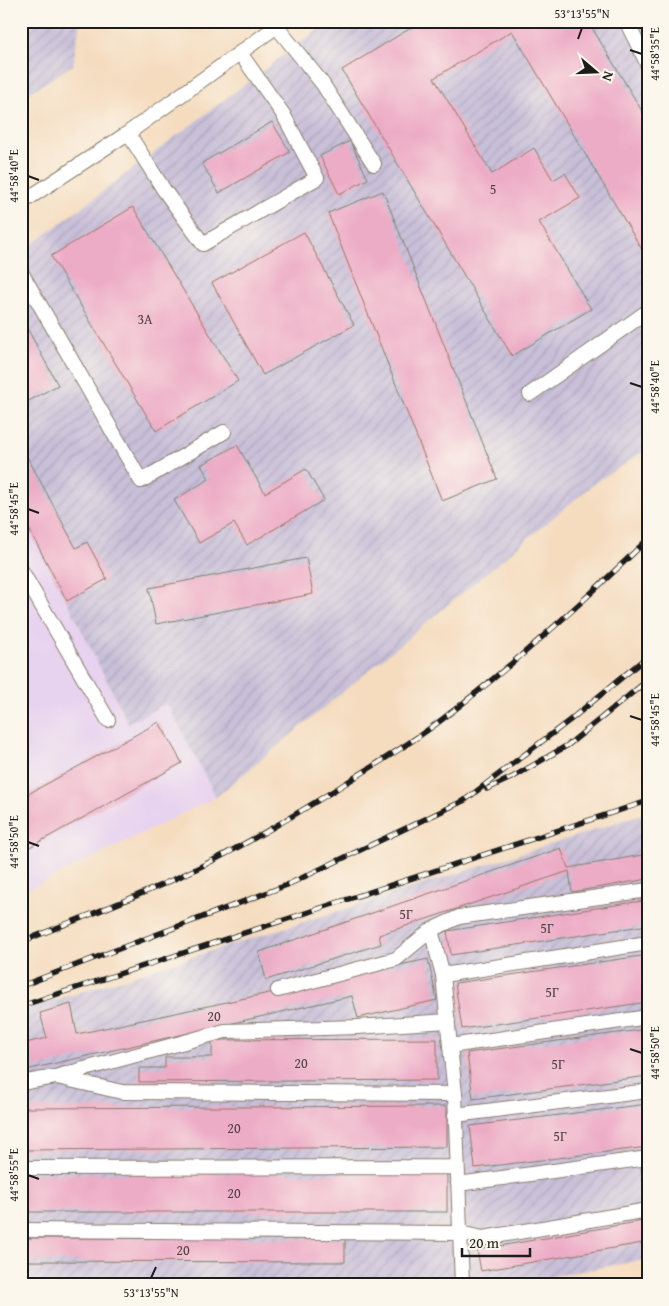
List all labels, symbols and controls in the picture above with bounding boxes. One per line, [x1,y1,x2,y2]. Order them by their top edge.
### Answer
text: 53°13'55"N [554,5,610,22]
text: 44°58'35"E [646,27,663,81]
north arrow [572,48,622,98]
text: N [597,69,619,85]
text: 44°58'40"E [5,149,22,203]
house number: 5 [490,179,496,199]
house number: 3А [137,309,153,329]
text: 44°58'40"E [646,360,663,414]
text: 44°58'45"E [5,482,22,536]
text: 44°58'45"E [646,693,663,747]
text: 44°58'50"E [5,815,22,869]
house number: 5Г [399,904,413,924]
house number: 5Г [540,918,554,938]
house number: 5Г [545,982,559,1002]
house number: 20 [207,1006,221,1026]
text: 44°58'50"E [646,1026,663,1080]
house number: 20 [294,1053,308,1073]
house number: 5Г [551,1054,565,1074]
house number: 20 [227,1118,241,1138]
house number: 5Г [553,1126,567,1146]
text: 44°58'55"E [5,1148,22,1202]
house number: 20 [227,1183,241,1203]
scale bar [462,1226,529,1258]
text: 20 m [469,1232,500,1253]
house number: 20 [176,1240,190,1260]
text: 53°13'55"N [123,1284,179,1301]

